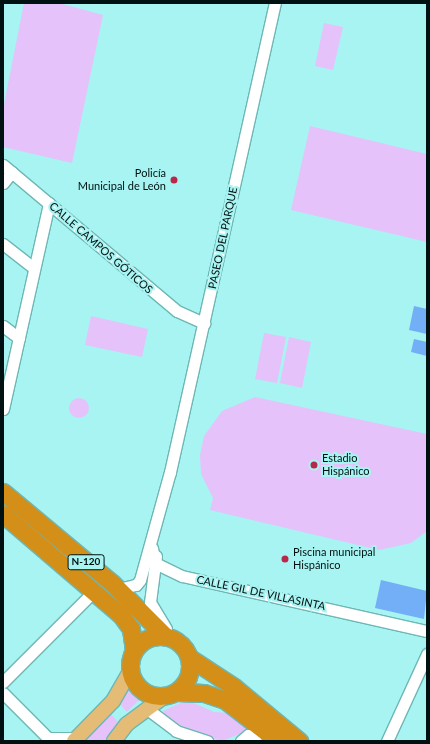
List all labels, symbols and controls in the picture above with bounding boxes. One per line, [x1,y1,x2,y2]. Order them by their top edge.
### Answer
place label: Policía Municipal de León [78,167,166,193]
marker: Policía Municipal de León [169,175,179,185]
street label: PASEO DEL PARQUE [206,186,240,290]
street label: CALLE CAMPOS GÓTICOS [47,200,155,296]
place label: Estadio Hispánico [322,452,370,478]
marker: Estadio Hispánico [309,460,319,470]
place label: Piscina municipal Hispánico [293,546,375,572]
road number: N-120 [67,554,105,570]
marker: Piscina municipal Hispánico [280,554,290,564]
street label: CALLE GIL DE VILLASINTA [195,573,327,613]

